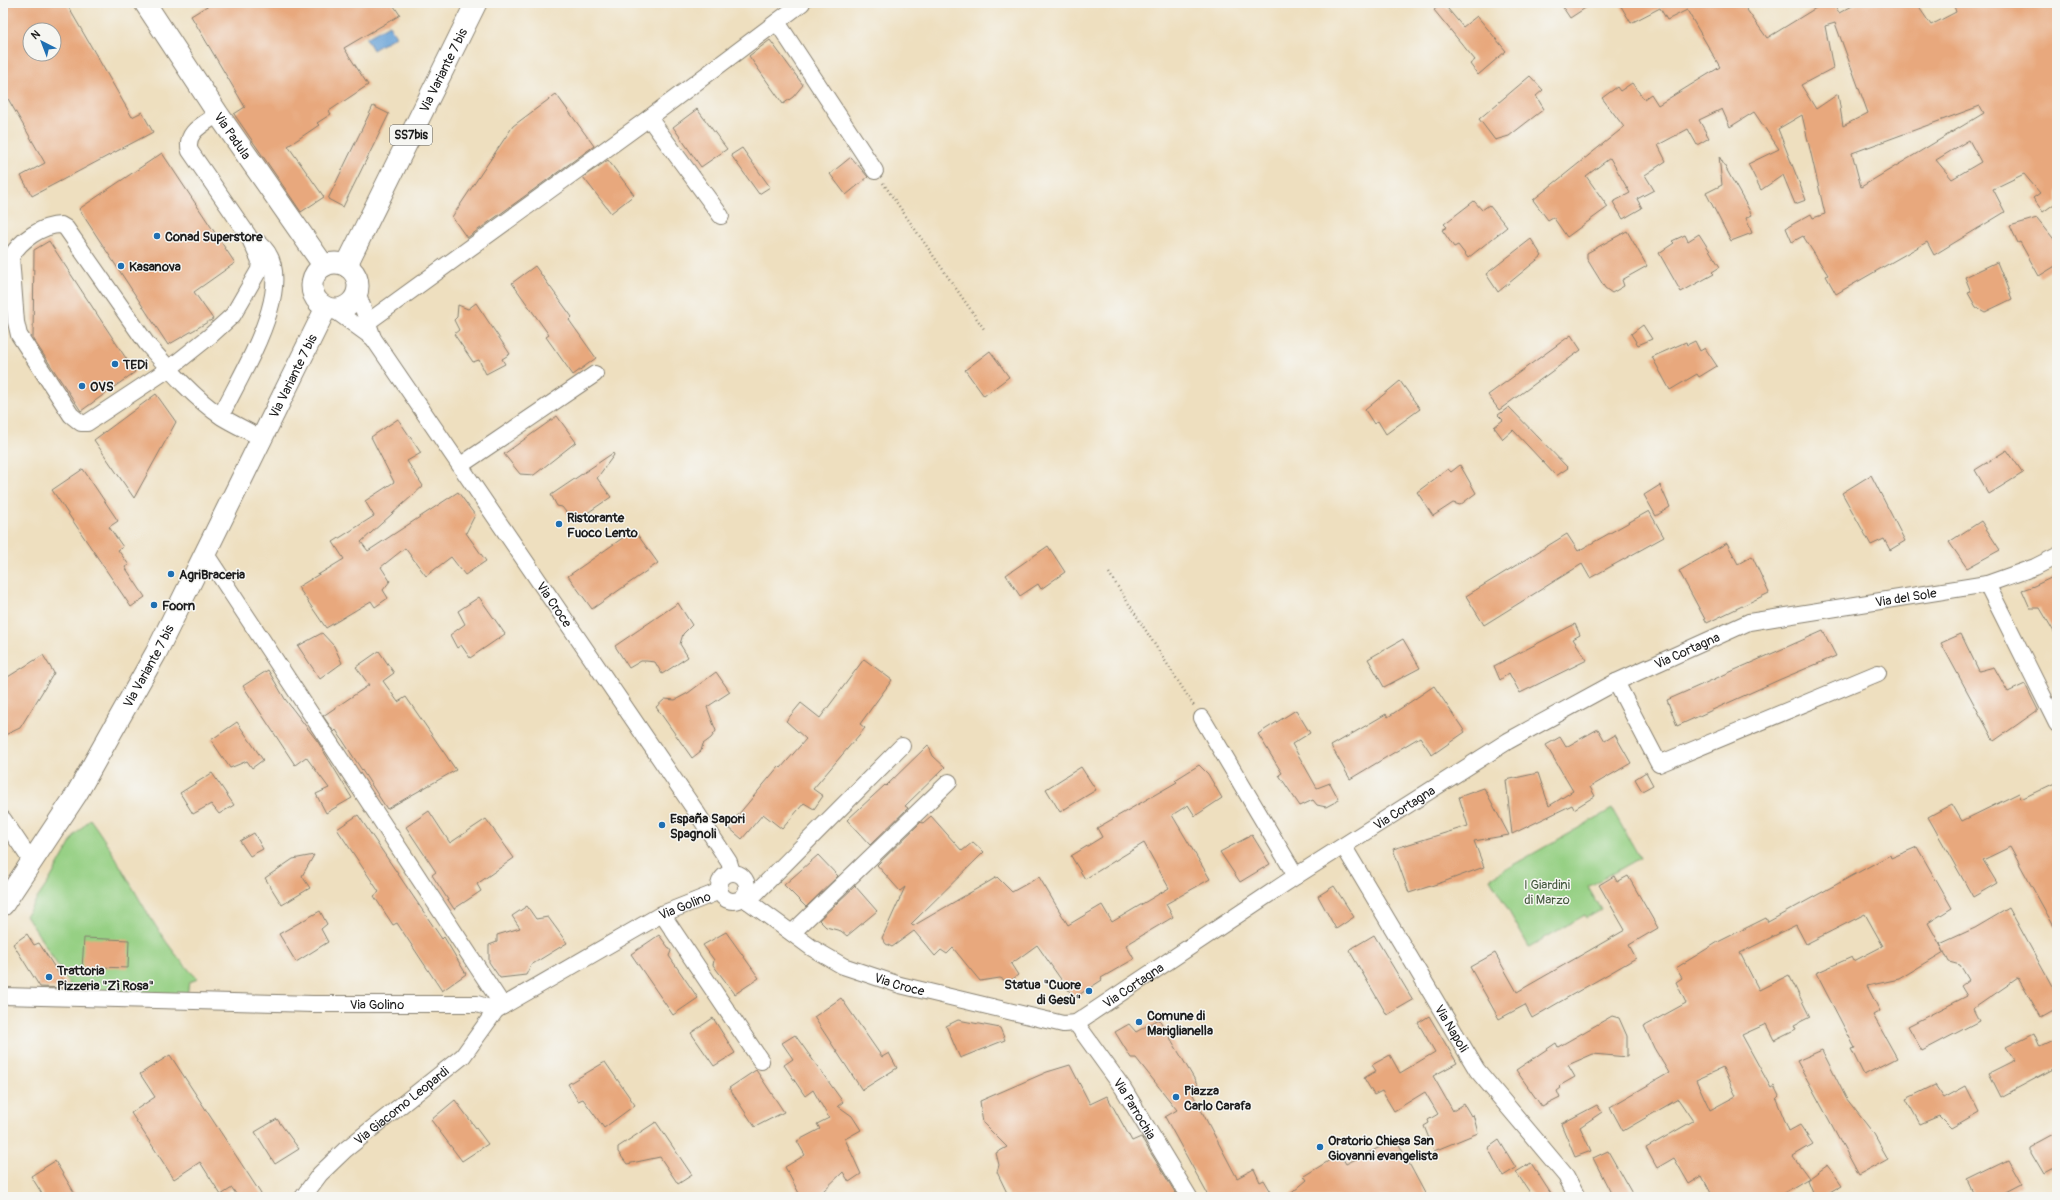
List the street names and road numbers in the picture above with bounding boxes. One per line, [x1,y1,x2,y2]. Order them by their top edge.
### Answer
street label: Via Variante 7 bis [416,26,471,115]
street label: Via Padula [210,109,254,163]
road number: SS7bis [390,125,432,145]
street label: Via Variante 7 bis [266,332,321,421]
street label: Via Croce [533,579,575,631]
street label: Via del Sole [1874,585,1938,611]
street label: Via Variante 7 bis [120,622,178,710]
street label: Via Cortagna [1652,629,1722,673]
street label: Via Cortagna [1371,783,1438,834]
street label: Via Golino [657,889,713,923]
street label: Via Cortagna [1100,960,1167,1012]
street label: Via Croce [872,970,926,1000]
street label: Via Golino [350,997,404,1013]
street label: Via Napoli [1431,1002,1472,1055]
street label: Via Giacomo Leopardi [351,1063,452,1149]
street label: Via Parrochia [1109,1075,1159,1143]

